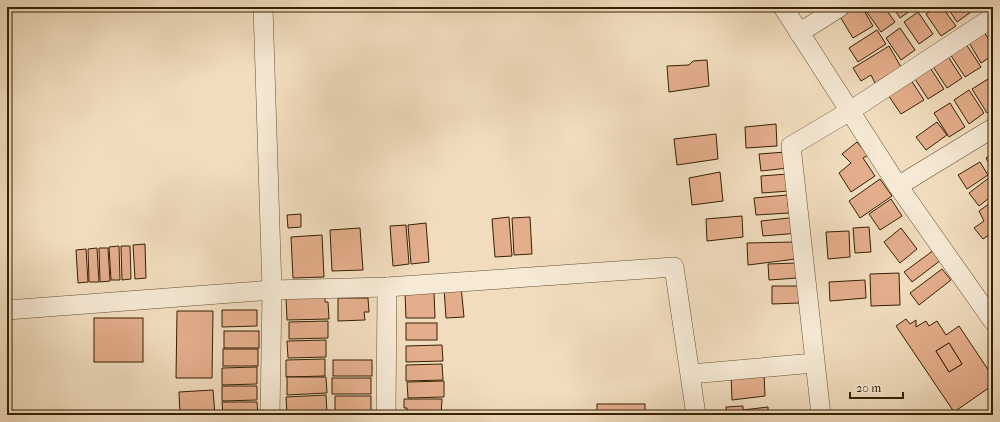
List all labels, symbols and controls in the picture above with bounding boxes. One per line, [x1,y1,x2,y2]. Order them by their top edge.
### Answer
scale bar [850,374,903,400]
text: 20 m [856,381,881,395]

